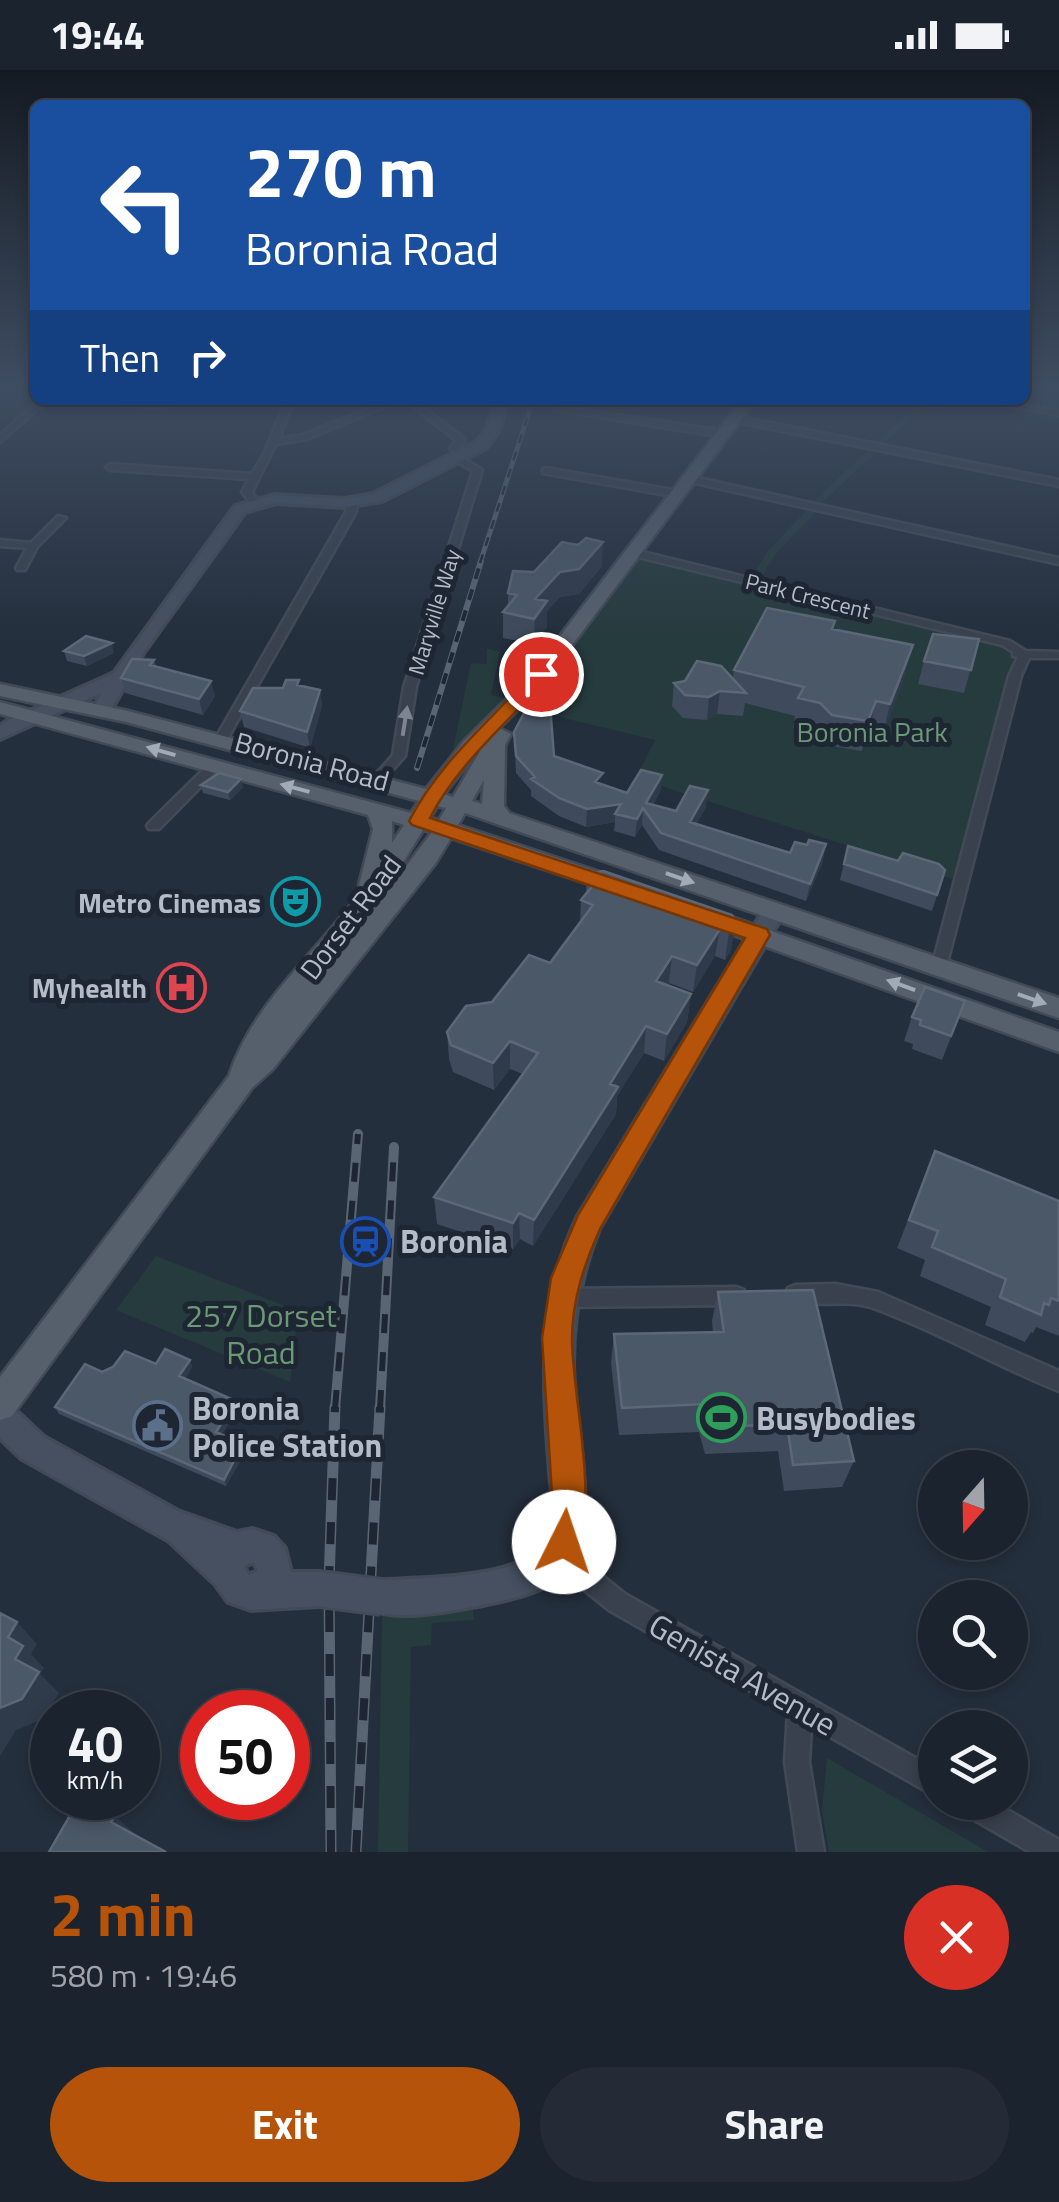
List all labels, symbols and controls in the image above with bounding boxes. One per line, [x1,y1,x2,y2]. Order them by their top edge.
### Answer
text: 19:44 [50,6,145,64]
text: 270 m [245,118,437,224]
icon: left [80,140,210,270]
text: Boronia Road [245,214,499,282]
text: Then [80,329,160,387]
icon: right [180,330,235,385]
street label: Maryville Way [399,545,469,679]
street label: Park Crescent [742,564,874,628]
pin [499,632,584,717]
icon: arrive [514,647,569,702]
one-way arrow [397,705,413,736]
park label: Boronia Park [796,710,948,753]
street label: Boronia Road [230,720,394,802]
one-way arrow [145,742,176,758]
one-way arrow [279,779,310,795]
street label: Dorset Road [289,846,411,988]
one-way arrow [665,871,695,886]
theatre icon: Metro Cinemas [270,876,322,928]
place label: Metro Cinemas [78,881,261,924]
hospital icon: Myhealth [156,961,208,1013]
place label: Myhealth [32,966,147,1009]
one-way arrow [886,977,916,992]
one-way arrow [1017,992,1047,1007]
station icon: Boronia [339,1215,391,1267]
place label: Boronia [400,1217,508,1265]
park label: 257 Dorset Road [185,1291,337,1376]
place label: Boronia Police Station [192,1384,382,1469]
sports icon: Busybodies [695,1392,747,1444]
place label: Busybodies [756,1394,916,1442]
public building icon: Boronia Police Station [131,1400,183,1452]
north arrow [918,1450,1028,1560]
map controls [918,1450,1028,1820]
position arrow [512,1490,616,1594]
button: search [918,1580,1028,1690]
street label: Genista Avenue [640,1601,846,1747]
speed limit sign: 50 [180,1690,310,1820]
text: 40 [67,1705,123,1781]
button: layers [918,1710,1028,1820]
text: km/h [67,1761,123,1799]
text: 2 min [50,1868,196,1959]
button: close [904,1885,1009,1990]
text: 580 m · 19:46 [50,1951,237,1999]
button: Exit [50,2067,520,2182]
button: Share [540,2067,1009,2182]

